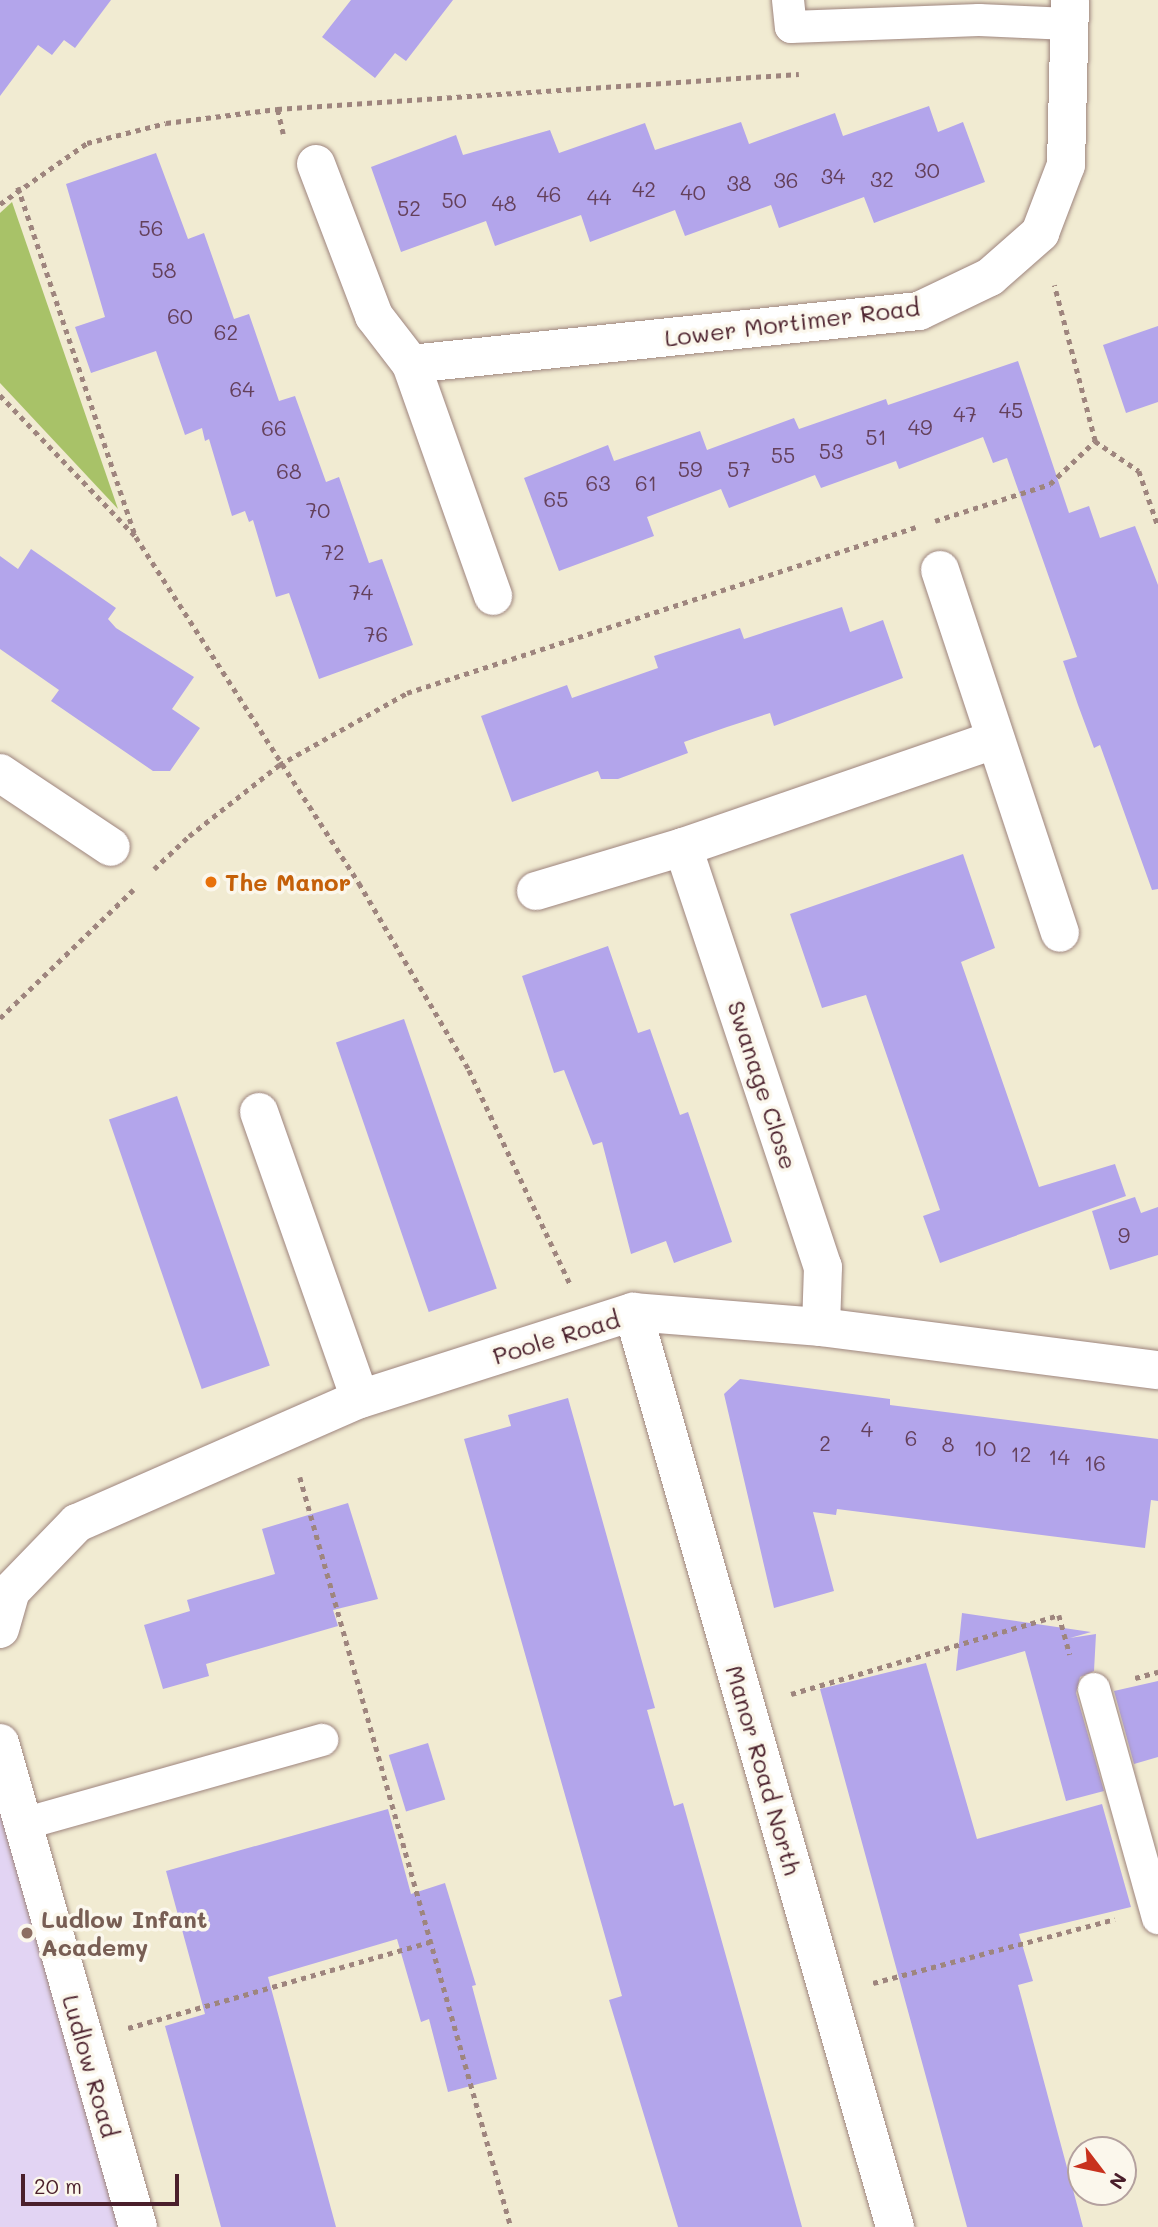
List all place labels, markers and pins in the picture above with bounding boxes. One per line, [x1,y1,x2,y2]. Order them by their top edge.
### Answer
place label: The Manor [225,868,351,896]
marker: The Manor [203,874,219,890]
place label: Ludlow Infant Academy [41,1905,207,1961]
marker: Ludlow Infant Academy [19,1925,35,1941]

